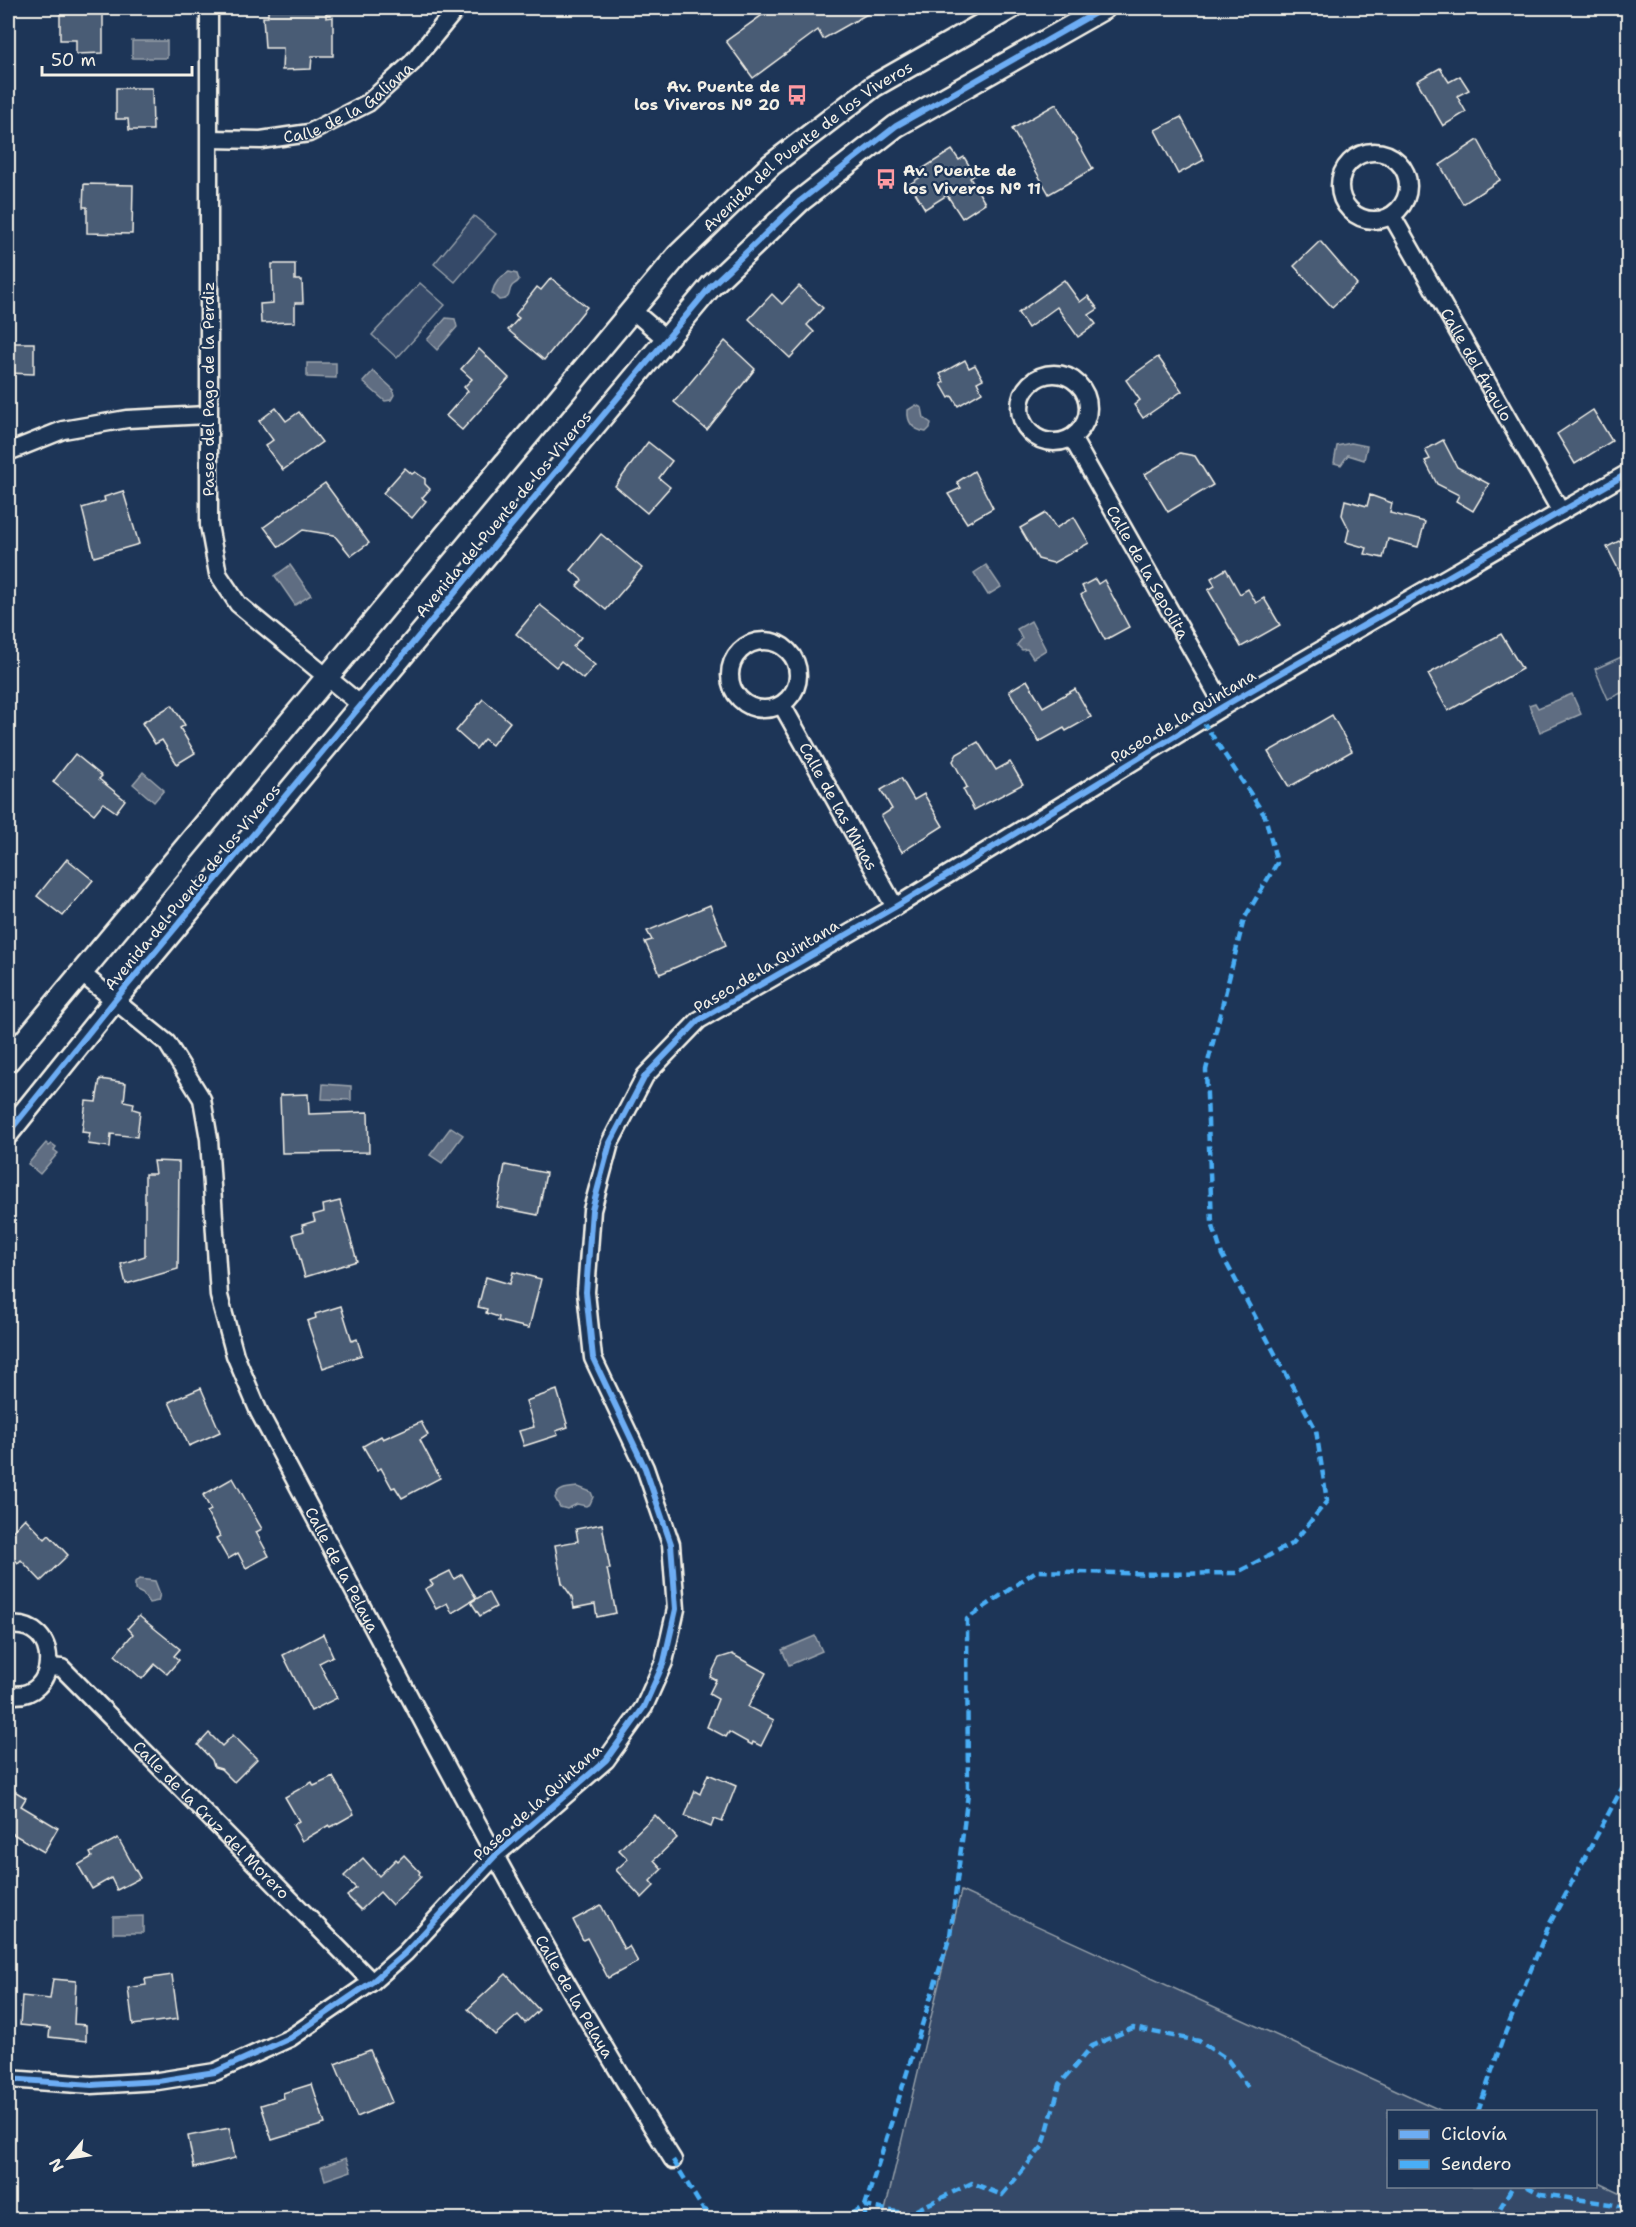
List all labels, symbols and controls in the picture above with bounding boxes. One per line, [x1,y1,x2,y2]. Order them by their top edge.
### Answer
scale bar [42,39,192,77]
text: 50 m [51,48,96,72]
street label: Avenida del Puente de los Viveros [698,56,916,236]
street label: Calle de la Galiana [282,57,417,148]
place label: Av. Puente de los Viveros Nº 20 [634,76,780,115]
bus stop icon: Av. Puente de los Viveros Nº 20 [785,83,809,107]
place label: Av. Puente de los Viveros Nº 11 [903,160,1041,199]
bus stop icon: Av. Puente de los Viveros Nº 11 [874,167,898,191]
street label: Paseo del Pago de la Perdiz [198,281,219,497]
street label: Calle del Ángulo [1436,304,1517,425]
street label: Avenida del Puente de los Viveros [411,407,596,622]
street label: Calle de la Sepolita [1101,502,1194,643]
street label: Paseo de la Quintana [1107,665,1260,768]
street label: Calle de las Minas [794,739,882,874]
street label: Avenida del Puente de los Viveros [100,780,285,995]
street label: Paseo de la Quintana [690,915,843,1018]
street label: Calle de la Pelaya [300,1503,384,1636]
street label: Calle de la Cruz del Morero [128,1736,294,1904]
street label: Paseo de la Quintana [469,1739,606,1866]
street label: Calle de la Pelaya [530,1931,618,2062]
legend [1387,2110,1597,2188]
text: Ciclovía [1441,2122,1507,2146]
north arrow [39,2128,99,2188]
text: Sendero [1441,2152,1511,2176]
text: N [44,2154,69,2176]

